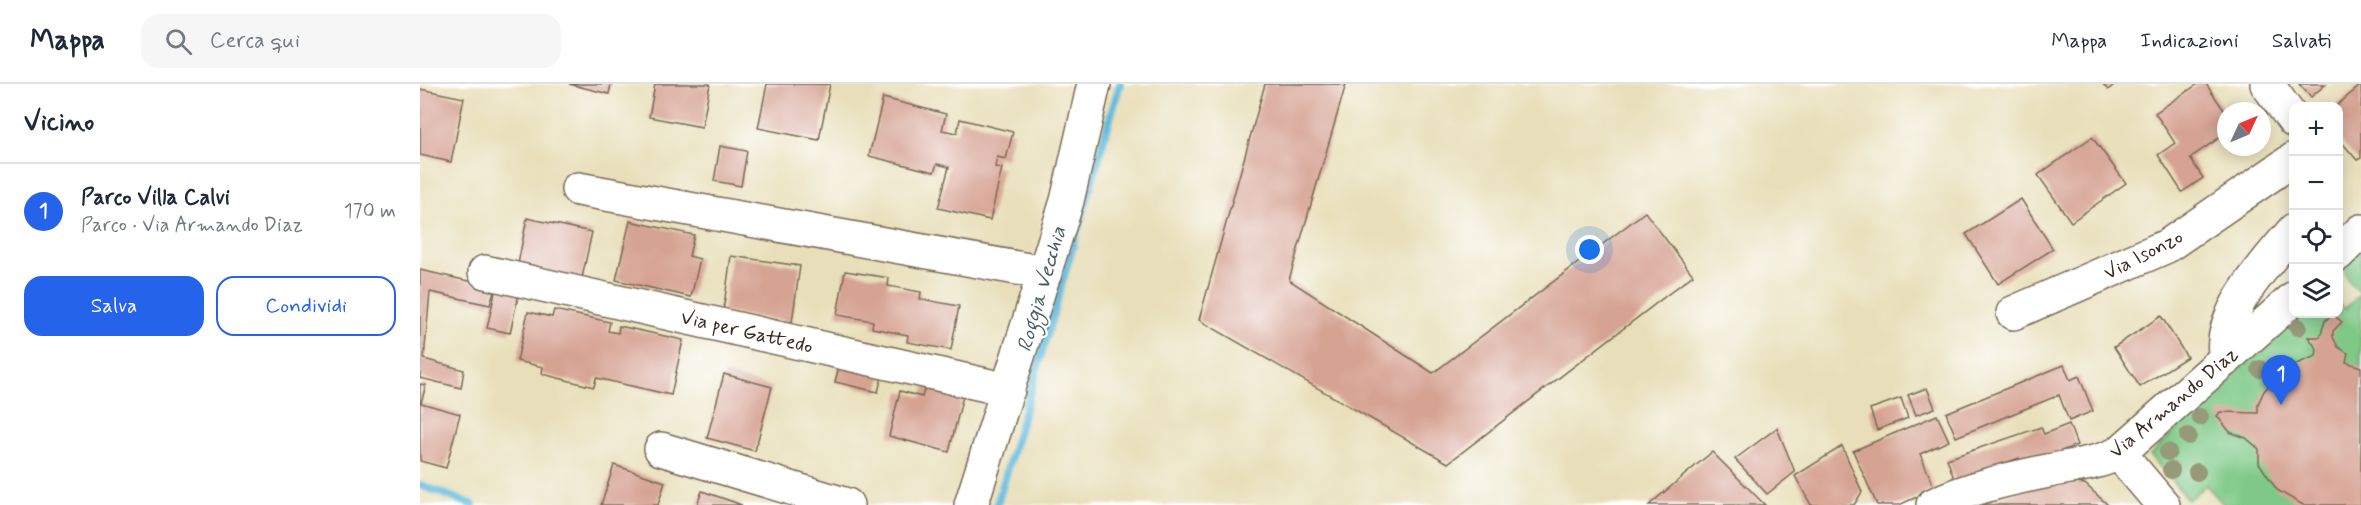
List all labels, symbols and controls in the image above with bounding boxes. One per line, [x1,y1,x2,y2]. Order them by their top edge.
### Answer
search box [141,14,561,68]
text: Mappa [30,23,105,60]
icon: search [162,25,195,58]
text: Cerca qui [210,27,300,55]
text: Mappa [2051,27,2107,55]
text: Indicazioni [2140,27,2239,55]
text: Salvati [2272,27,2331,55]
north arrow [2217,102,2271,156]
map controls [2289,102,2343,318]
button: + [2289,102,2343,156]
text: Vicino [24,106,94,140]
button: − [2289,156,2343,210]
text: Parco Villa Calvi [81,184,230,212]
text: 1 [39,198,48,225]
text: 170 m [344,198,396,225]
button: locate [2289,210,2343,264]
text: Parco · Via Armando Diaz [81,212,303,239]
water label: Roggia Vecchia [1011,223,1075,356]
street label: Via Isonzo [2099,224,2188,287]
your location [1575,235,1604,264]
button: layers [2289,264,2343,318]
button: Salva [24,276,204,336]
button: Condividi [216,276,396,336]
street label: Via per Gattedo [678,304,815,361]
street label: Via Armando Diaz [2104,341,2244,465]
pin: 1 [2262,356,2300,405]

